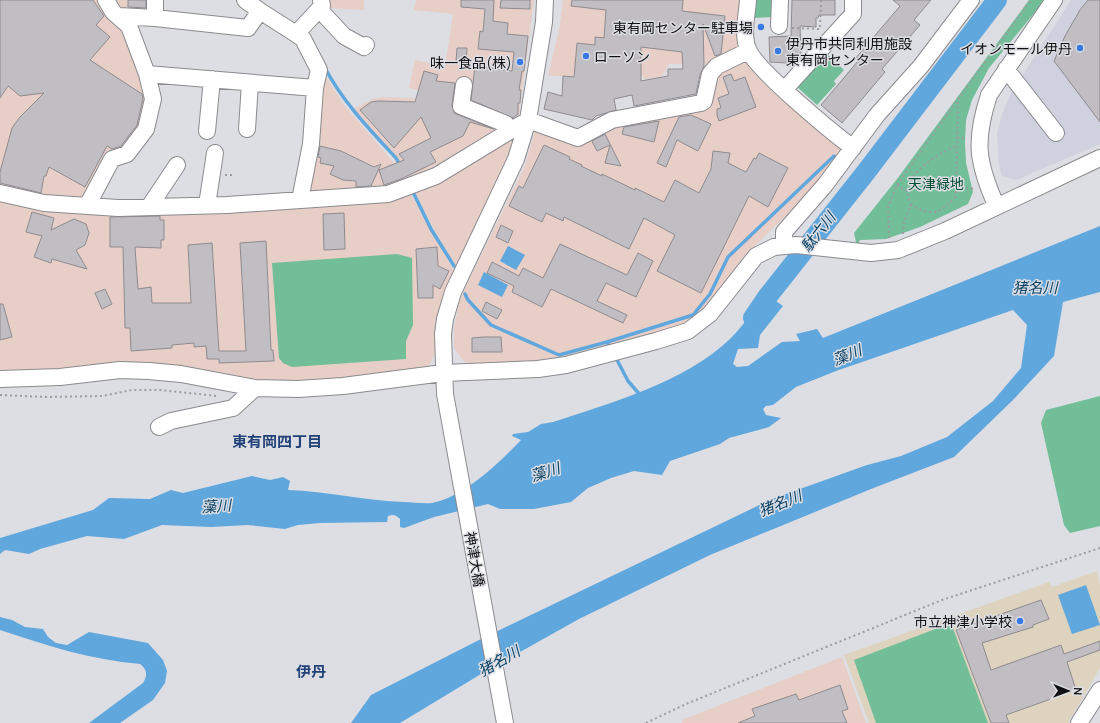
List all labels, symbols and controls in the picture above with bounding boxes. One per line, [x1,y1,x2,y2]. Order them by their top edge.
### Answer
place label: 東有岡センター駐車場 [613,18,753,37]
marker: 東有岡センター駐車場 [756,22,766,32]
place label: 伊丹市共同利用施設 東有岡センター [786,34,912,69]
place label: イオンモール伊丹 [960,39,1072,58]
marker: イオンモール伊丹 [1075,43,1085,53]
marker: 伊丹市共同利用施設 東有岡センター [773,46,783,56]
place label: ローソン [594,47,650,66]
marker: ローソン [581,51,591,61]
place label: 味一食品(株) [430,53,512,72]
marker: 味一食品(株) [515,57,525,67]
park label: 天津緑地 [908,174,964,193]
water label: 駄六川 [796,206,841,256]
water label: 猪名川 [1012,277,1059,298]
water label: 藻川 [829,339,867,370]
district label: 東有岡四丁目 [232,431,322,452]
water label: 藻川 [527,457,564,487]
water label: 猪名川 [755,484,807,521]
water label: 藻川 [200,494,234,518]
street label: 神津大橋 [461,530,489,588]
place label: 市立神津小学校 [914,612,1012,631]
marker: 市立神津小学校 [1015,616,1025,626]
water label: 猪名川 [474,640,525,681]
district label: 伊丹 [296,661,326,682]
north arrow [1048,671,1088,711]
text: N [1071,687,1086,695]

